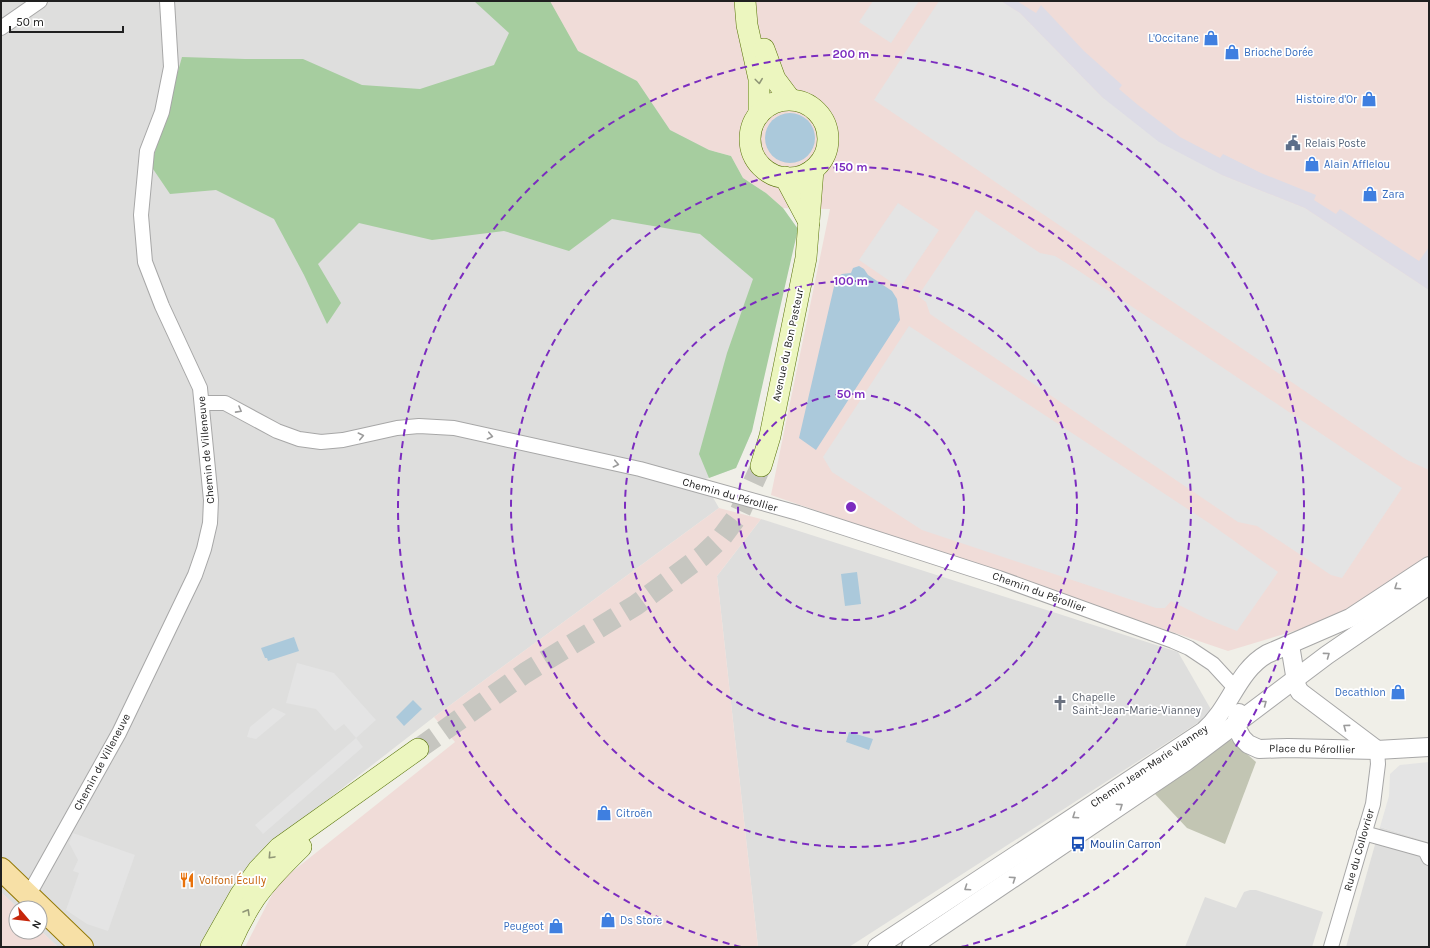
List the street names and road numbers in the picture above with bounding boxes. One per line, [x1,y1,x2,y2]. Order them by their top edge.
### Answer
street label: Avenue du Bon Pasteur [770,287,806,403]
street label: Chemin de Villeneuve [195,395,217,504]
street label: Chemin du Pérollier [681,475,779,515]
street label: Chemin du Pérollier [991,569,1087,615]
street label: Chemin de Villeneuve [71,711,133,813]
street label: Chemin Jean-Marie Vianney [1088,722,1210,810]
street label: Place du Pérollier [1269,742,1355,756]
street label: Rue du Collovrier [1341,807,1377,893]

